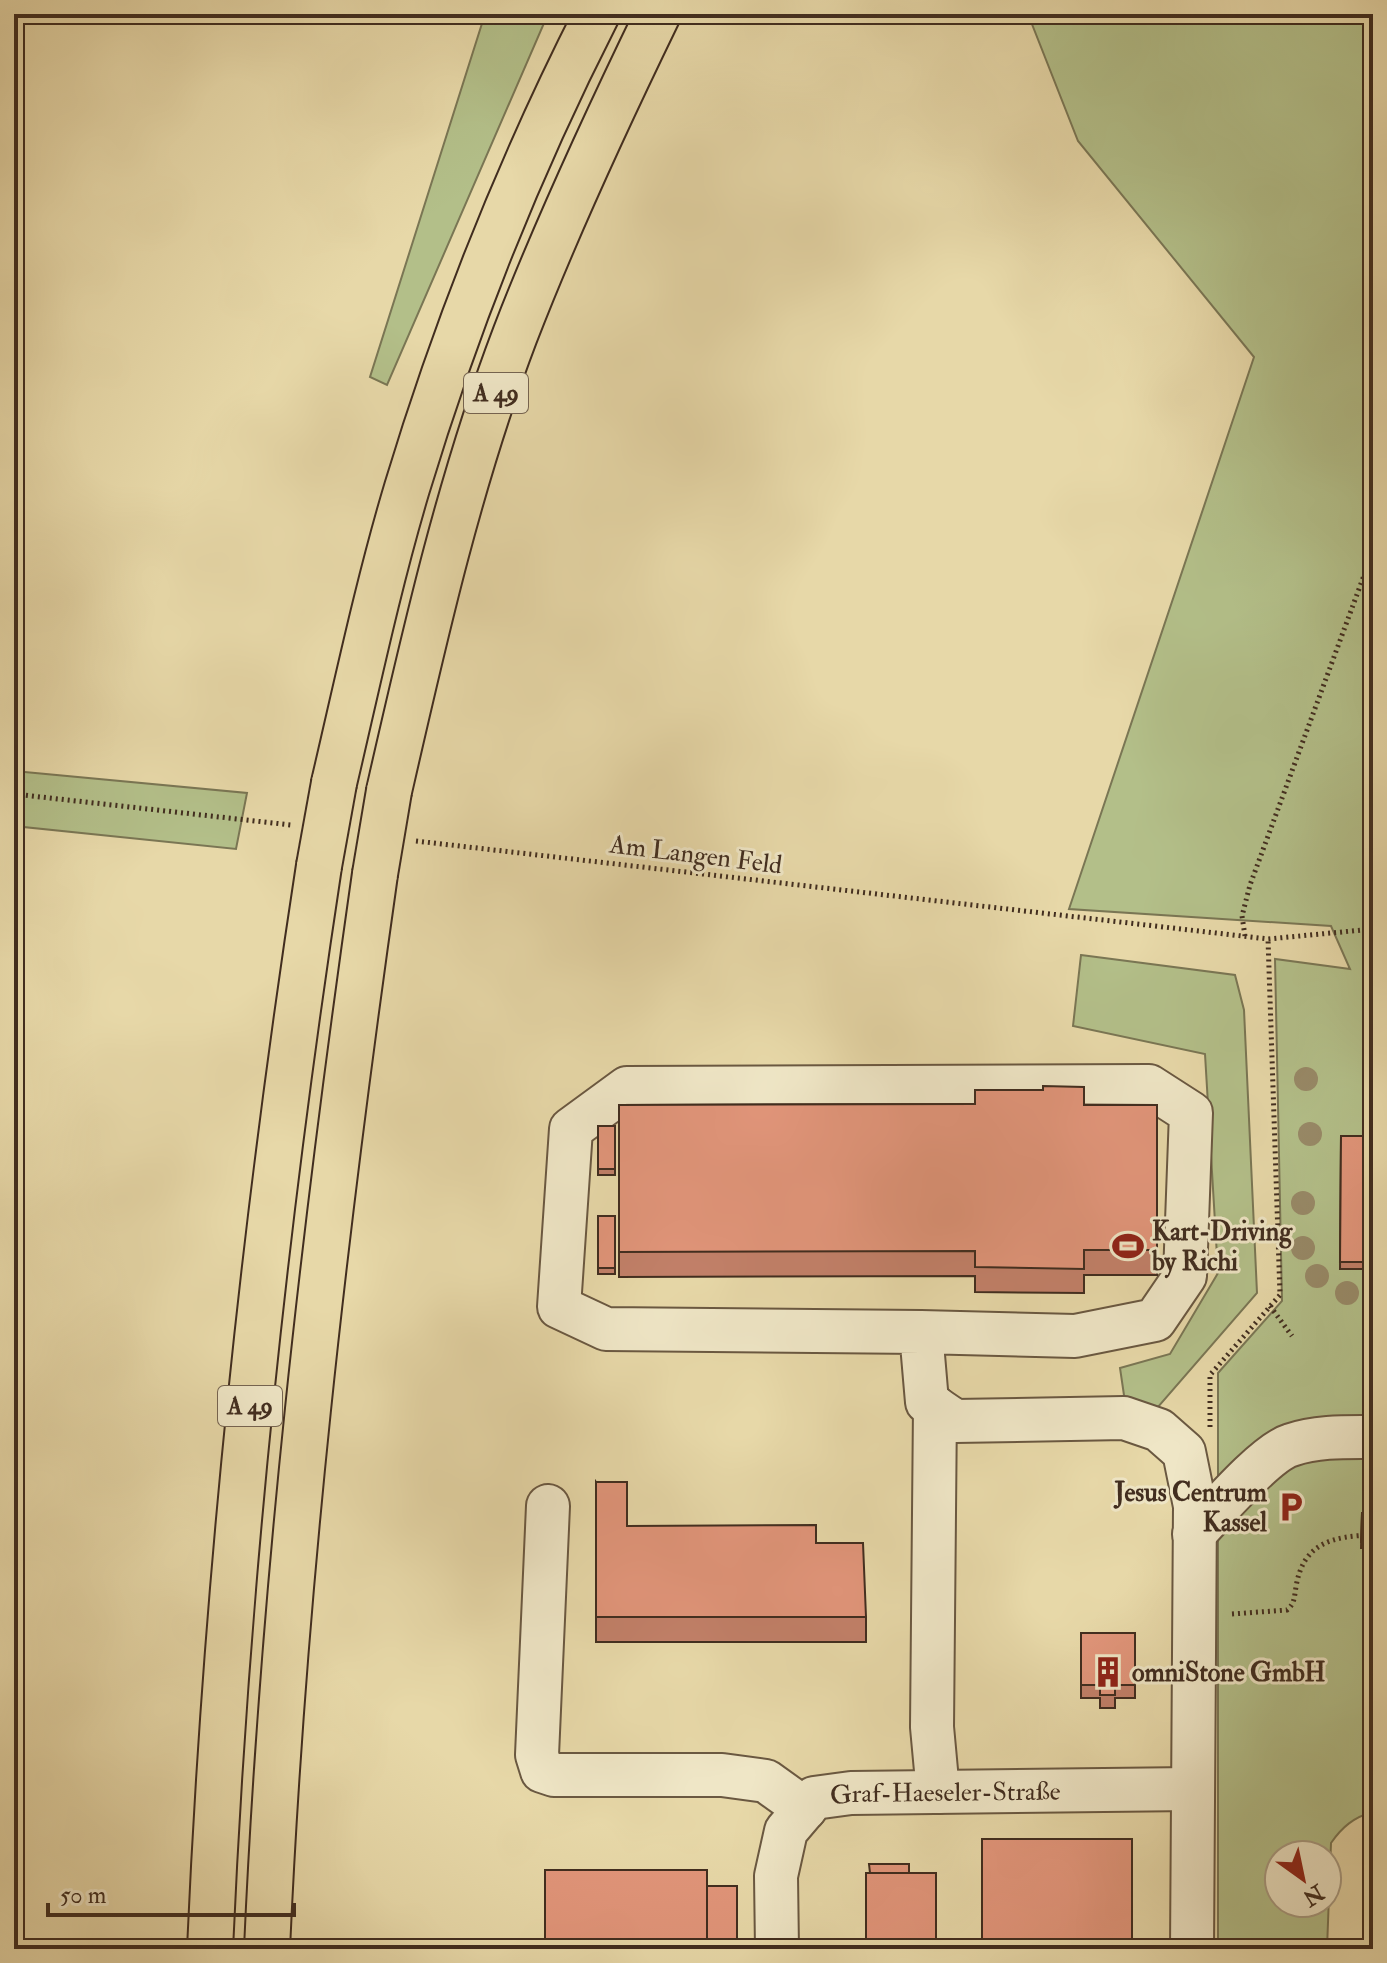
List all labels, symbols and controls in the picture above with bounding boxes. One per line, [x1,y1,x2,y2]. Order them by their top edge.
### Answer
road number: A 49 [464,373,528,413]
street label: Am Langen Feld [607,828,784,881]
place label: Kart-Driving by Richi [1151,1216,1293,1279]
sports icon: Kart-Driving by Richi [1111,1229,1145,1263]
road number: A 49 [218,1386,282,1426]
place label: Jesus Centrum Kassel [1112,1477,1268,1539]
parking icon: Jesus Centrum Kassel [1274,1490,1308,1524]
building icon: omniStone GmbH [1091,1655,1125,1689]
place label: omniStone GmbH [1132,1657,1326,1689]
street label: Graf-Haeseler-Straße [828,1776,1061,1813]
north arrow [1263,1839,1343,1919]
scale bar [48,1867,294,1917]
text: N [1297,1877,1330,1912]
text: 50 m [60,1880,107,1911]

